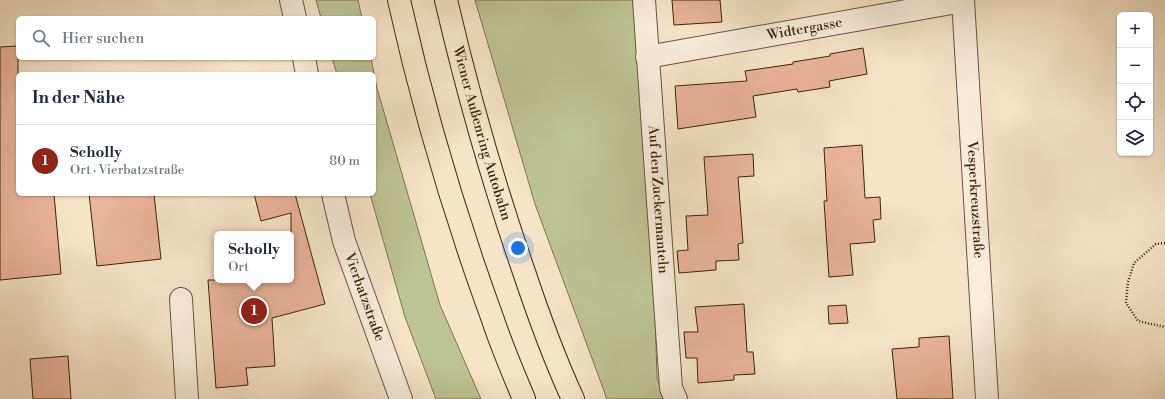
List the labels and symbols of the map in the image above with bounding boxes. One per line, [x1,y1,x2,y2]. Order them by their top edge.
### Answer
street label: Widtergasse [764,14,844,45]
street label: Wiener Außenring Autobahn [448,43,515,223]
street label: Auf den Zuckermanteln [644,124,672,275]
street label: Vesperkreuzstraße [962,140,988,259]
your location [508,238,528,258]
street label: Vierbatzstraße [340,250,388,344]
pin: 1 [241,296,267,326]

